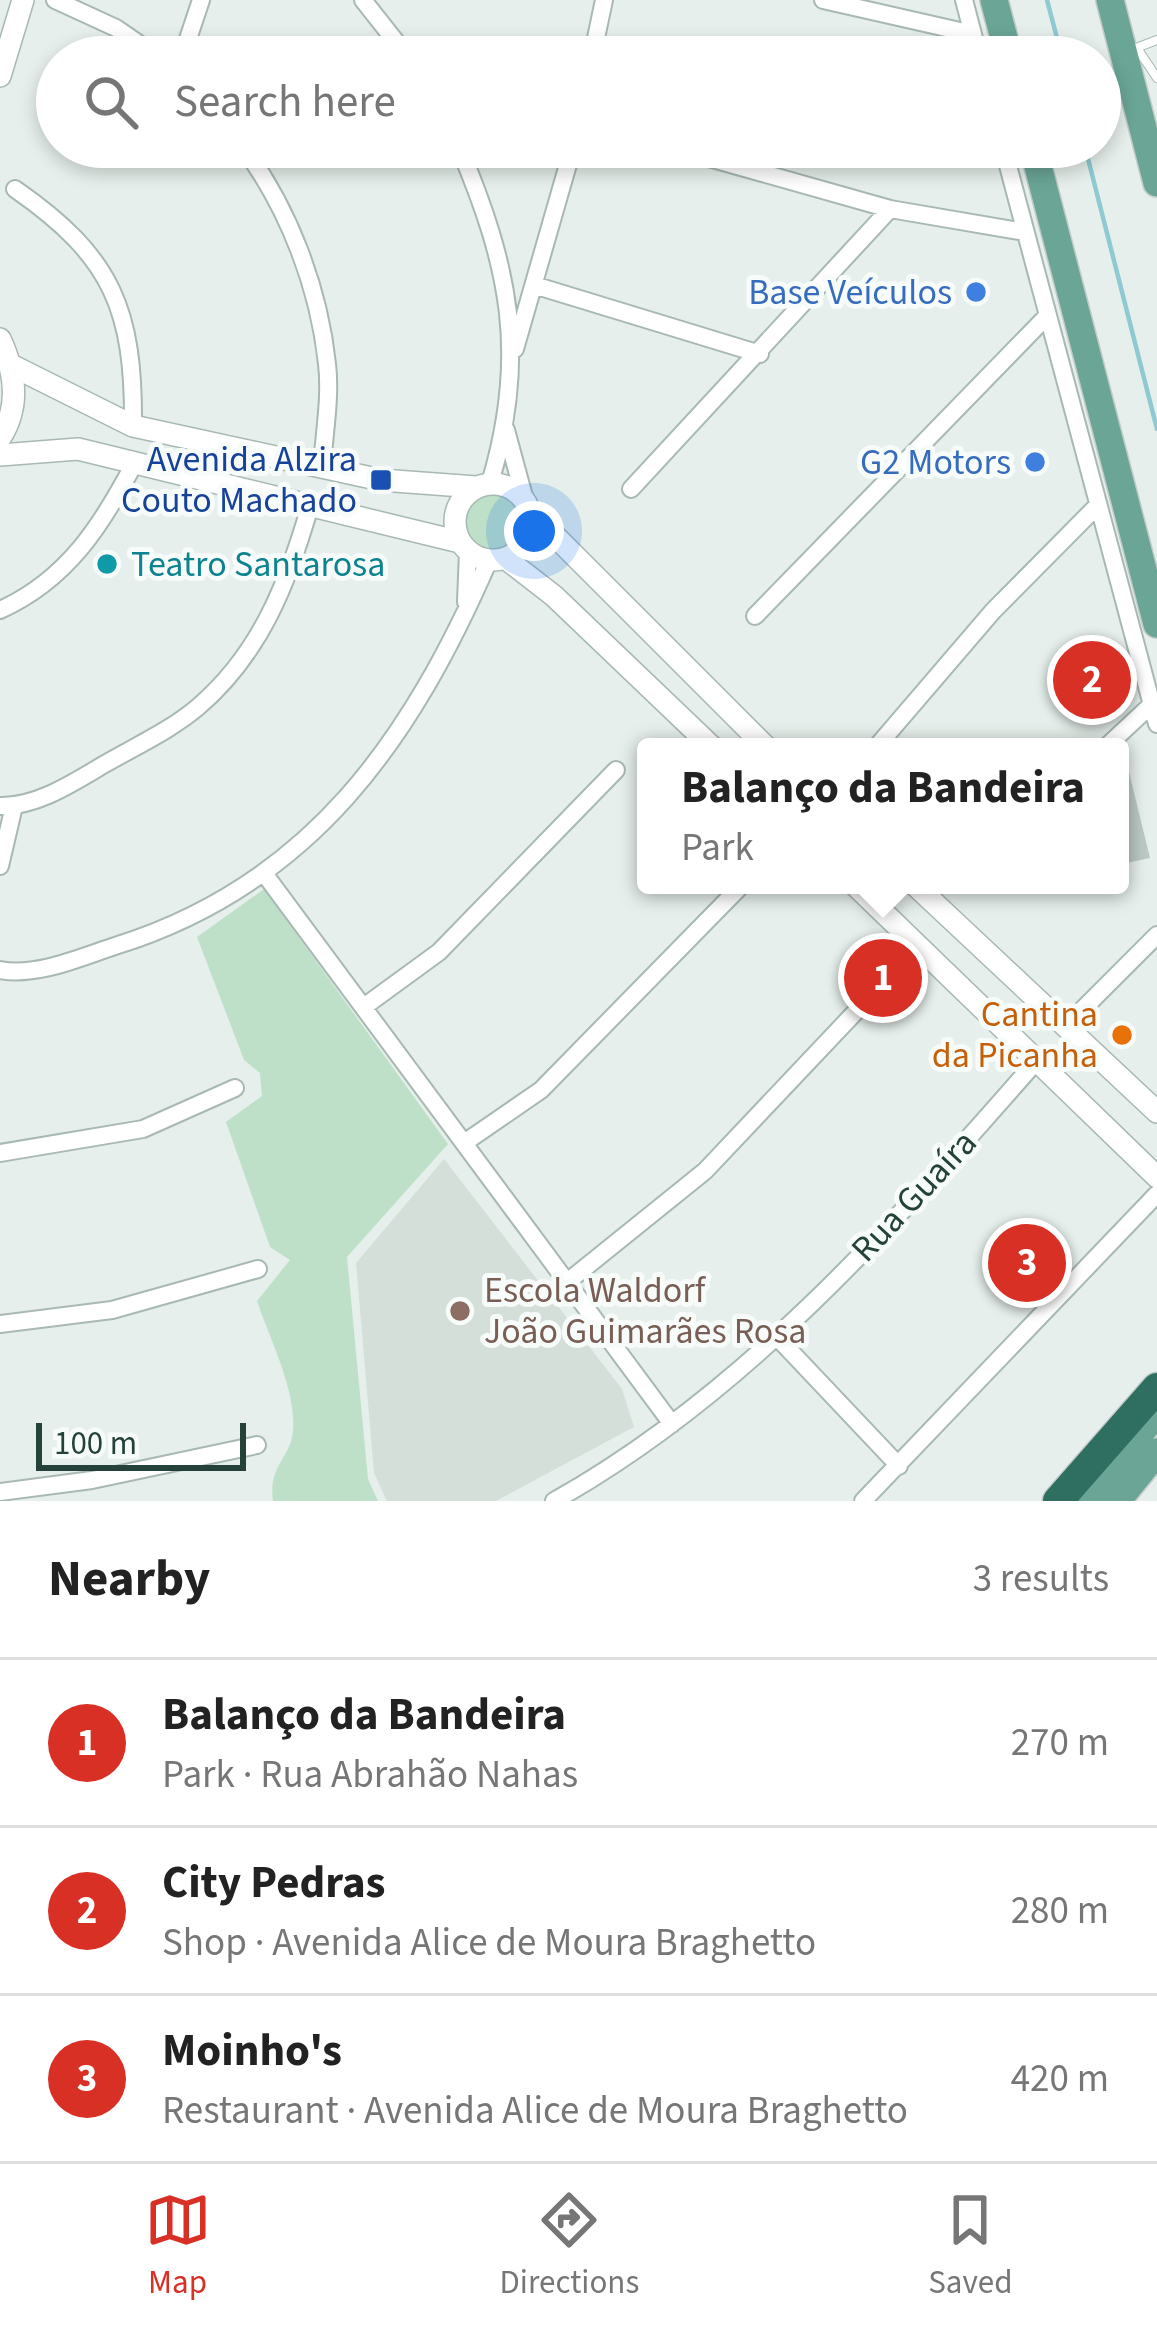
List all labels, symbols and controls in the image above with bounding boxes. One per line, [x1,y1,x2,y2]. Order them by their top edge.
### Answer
search box [36,36,1121,168]
icon: search [78,69,144,135]
text: Search here [174,70,396,134]
place label: Base Veículos [748,267,952,318]
marker: Base Veículos [963,279,989,305]
place label: Avenida Alzira Couto Machado [121,434,357,526]
place label: G2 Motors [860,437,1011,488]
marker: G2 Motors [1022,449,1048,475]
marker: Avenida Alzira Couto Machado [368,467,394,493]
your location [504,501,564,561]
place label: Teatro Santarosa [131,539,385,590]
marker: Teatro Santarosa [94,551,120,577]
pin: 2 [1053,635,1131,725]
popup [637,738,1129,894]
text: Balanço da Bandeira [681,756,1085,820]
text: Park [681,820,754,876]
pin: 1 [844,933,922,1023]
place label: Cantina da Picanha [932,989,1098,1081]
marker: Cantina da Picanha [1109,1022,1135,1048]
street label: Rua Guaíra [839,1119,989,1273]
pin: 3 [988,1218,1066,1308]
place label: Escola Waldorf João Guimarães Rosa [484,1265,806,1357]
marker: Escola Waldorf João Guimarães Rosa [447,1298,473,1324]
scale bar [36,1417,246,1470]
text: 100 m [54,1420,137,1467]
text: Nearby [48,1543,210,1615]
text: 3 results [973,1551,1109,1607]
text: Balanço da Bandeira [162,1683,566,1747]
text: 1 [77,1715,97,1771]
text: 270 m [1011,1715,1109,1771]
text: Park · Rua Abrahão Nahas [162,1747,578,1803]
text: City Pedras [162,1851,386,1915]
text: 2 [77,1883,97,1939]
text: 280 m [1011,1883,1109,1939]
text: Shop · Avenida Alice de Moura Braghetto [162,1915,816,1971]
text: Moinho's [162,2019,342,2083]
text: 3 [77,2051,97,2107]
text: 420 m [1011,2051,1109,2107]
text: Restaurant · Avenida Alice de Moura Braghetto [162,2083,908,2139]
tab: Map [145,2187,211,2306]
tab: Directions [500,2187,639,2306]
tab: Saved [928,2187,1012,2306]

